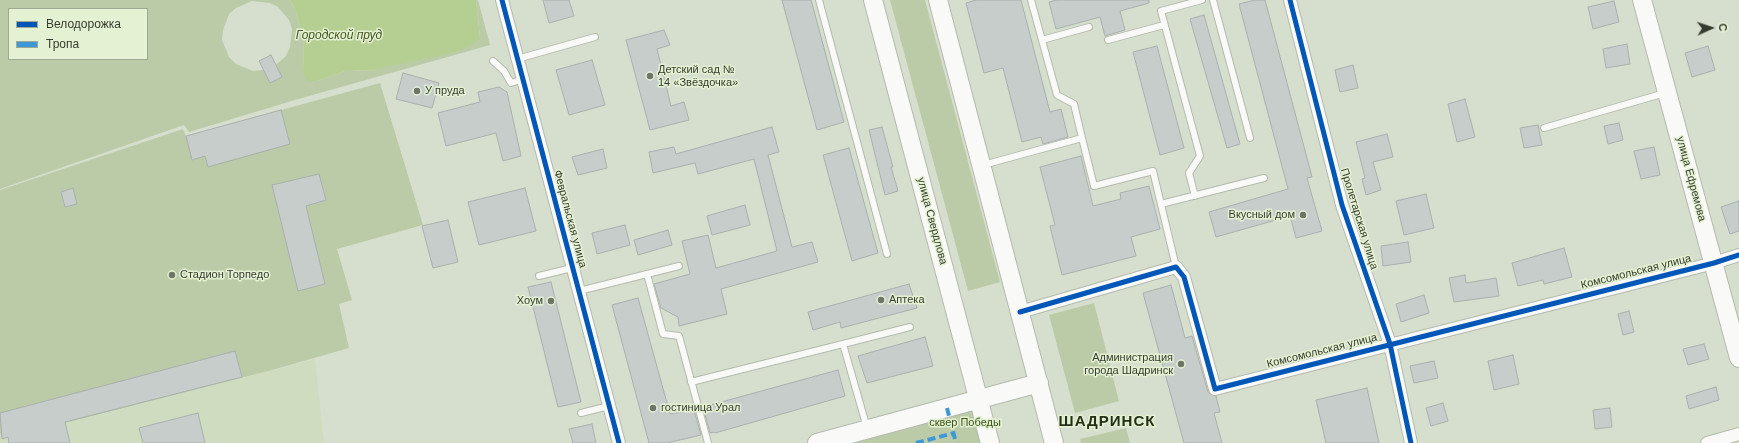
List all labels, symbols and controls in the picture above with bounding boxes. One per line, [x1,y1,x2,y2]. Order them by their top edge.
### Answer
legend [8,8,148,60]
north arrow [1691,8,1731,48]
text: Велодорожка [46,17,121,31]
text: С [1717,23,1729,32]
water label: Городской пруд [296,29,382,43]
text: Тропа [46,37,79,51]
place label: Детский сад № 14 «Звёздочка» [658,63,738,89]
marker: Детский сад № 14 «Звёздочка» [645,71,655,81]
place label: У пруда [425,84,465,98]
marker: У пруда [412,86,422,96]
street label: улица Ефремова [1673,135,1709,223]
street label: Пролетарская улица [1337,167,1381,271]
street label: Февральская улица [551,169,589,269]
street label: улица Свердлова [914,176,950,266]
place label: Вкусный дом [1229,208,1295,222]
marker: Вкусный дом [1298,210,1308,220]
street label: Комсомольская улица [1579,252,1693,292]
place label: Стадион Торпедо [180,268,269,282]
marker: Стадион Торпедо [167,270,177,280]
place label: Аптека [889,293,924,307]
place label: Хоум [517,294,543,308]
marker: Аптека [876,295,886,305]
marker: Хоум [546,296,556,306]
street label: Комсомольская улица [1265,331,1379,371]
place label: Администрация города Шадринск [1084,351,1173,377]
marker: Администрация города Шадринск [1176,359,1186,369]
place label: гостиница Урал [661,401,740,415]
marker: гостиница Урал [648,403,658,413]
district label: ШАДРИНСК [1059,413,1155,431]
park label: сквер Победы [929,416,1001,430]

